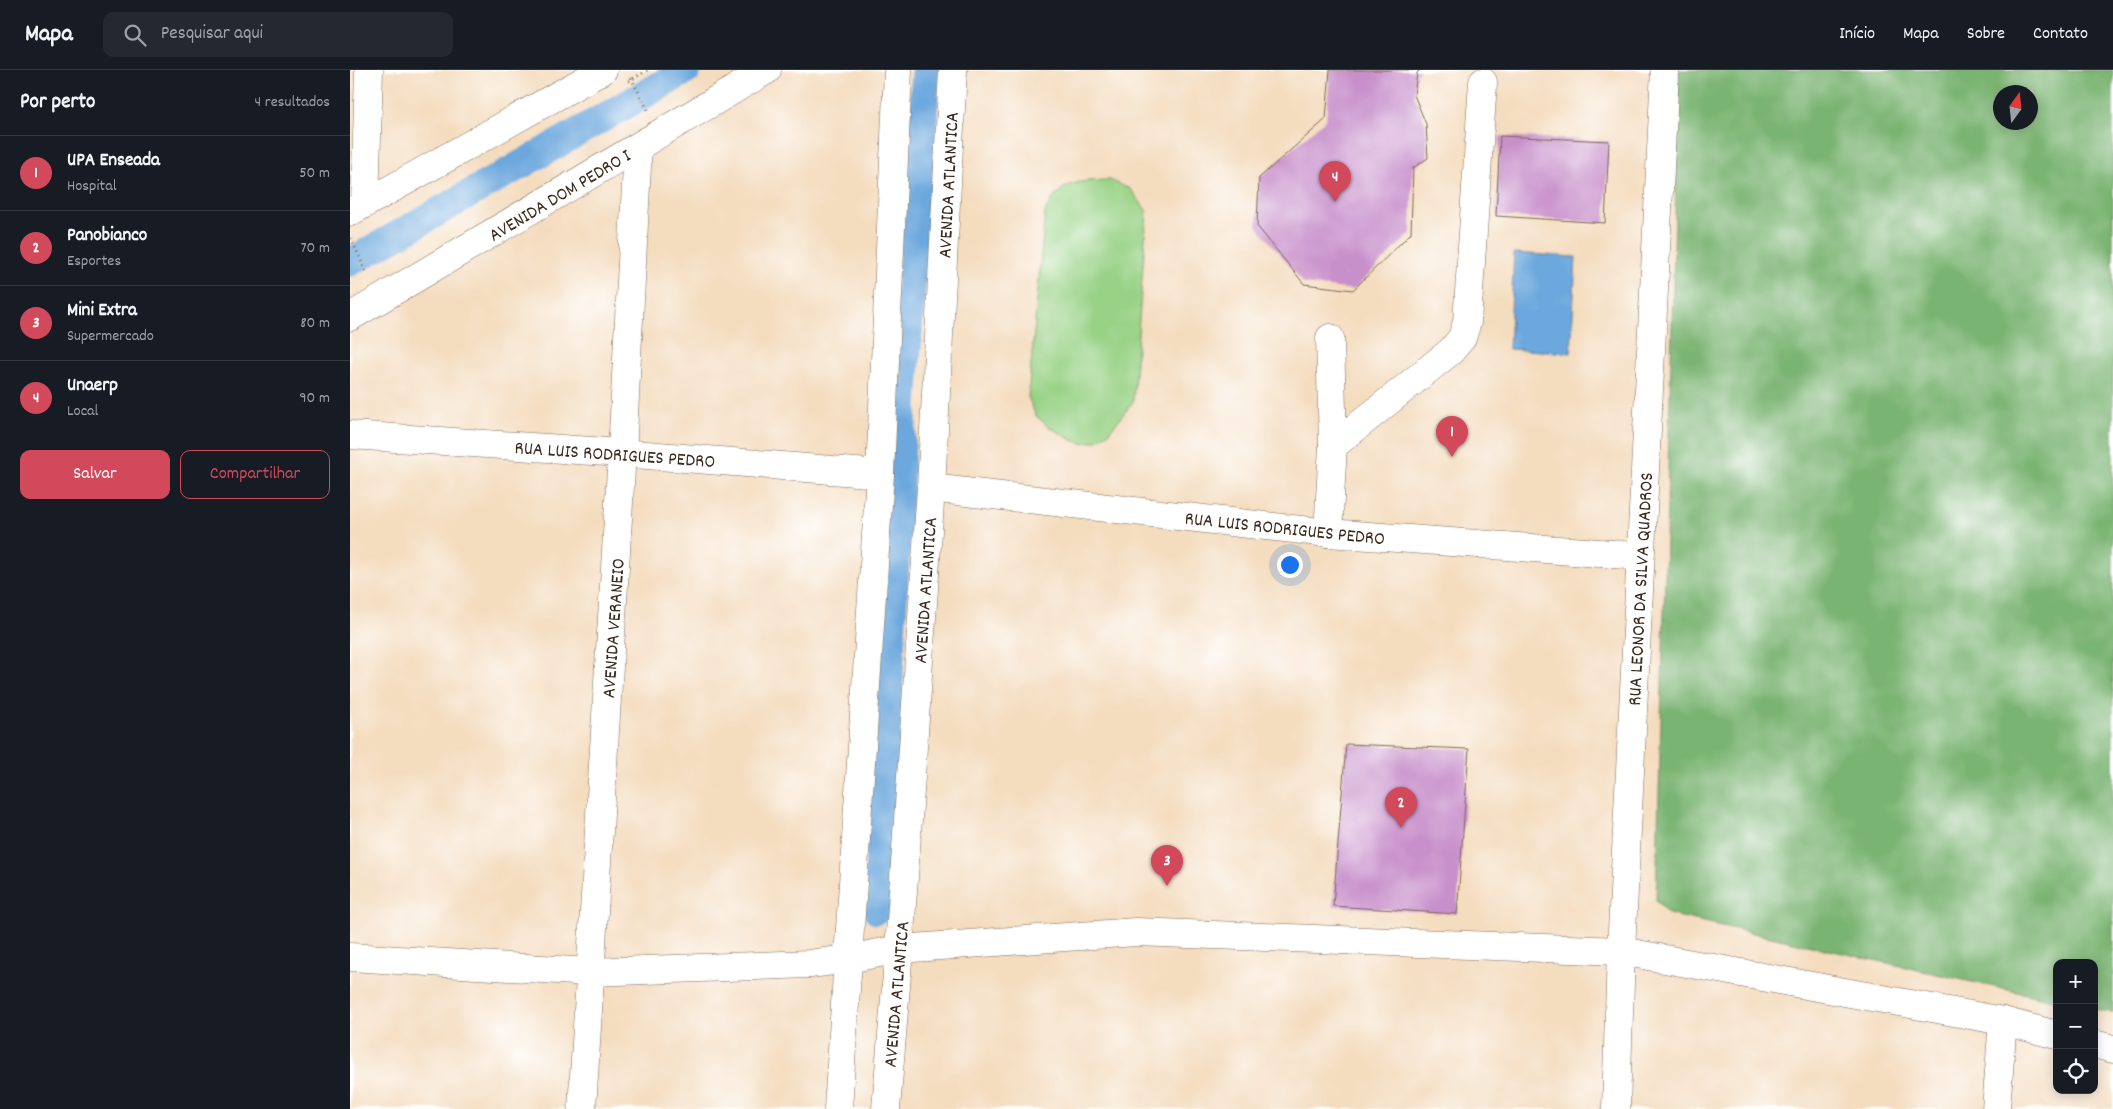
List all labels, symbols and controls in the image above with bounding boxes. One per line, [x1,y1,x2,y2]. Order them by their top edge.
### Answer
search box [103,12,453,57]
text: Mapa [25,18,73,52]
icon: search [121,21,149,49]
text: Pesquisar aqui [161,21,263,48]
text: Início [1839,22,1875,47]
text: Mapa [1903,22,1939,47]
text: Sobre [1967,22,2005,47]
text: Contato [2033,22,2088,47]
north arrow [1993,85,2038,130]
text: Por perto [20,88,95,118]
text: 4 resultados [255,91,330,114]
street label: AVENIDA ATLANTICA [933,111,968,259]
street label: AVENIDA DOM PEDRO I [485,144,637,250]
text: UPA Enseada [67,148,160,175]
pin: 4 [1319,161,1351,202]
text: 1 [34,162,38,185]
text: 50 m [299,162,330,185]
text: Hospital [67,175,117,198]
text: Panobianco [67,223,147,250]
text: 2 [33,237,40,260]
text: 70 m [300,237,330,260]
text: Esportes [67,250,121,273]
text: Mini Extra [67,298,137,325]
text: 3 [32,312,40,335]
text: 80 m [300,312,330,335]
text: Supermercado [67,325,154,348]
text: Unaerp [67,373,118,400]
text: 4 [33,387,39,410]
text: 90 m [299,387,330,410]
text: Local [67,400,98,423]
pin: 1 [1436,416,1468,457]
street label: RUA LUIS RODRIGUES PEDRO [513,436,716,477]
button: Salvar [20,450,170,499]
button: Compartilhar [180,450,330,499]
street label: RUA LEONOR DA SILVA QUADROS [1623,472,1662,707]
street label: RUA LUIS RODRIGUES PEDRO [1183,507,1386,554]
street label: AVENIDA ATLANTICA [909,516,946,664]
your location [1277,552,1303,578]
street label: AVENIDA VERANEIO [597,557,634,699]
pin: 2 [1385,787,1417,828]
pin: 3 [1151,845,1183,886]
street label: AVENIDA ATLANTICA [879,920,918,1069]
map controls [2053,959,2098,1094]
button: + [2053,959,2098,1004]
button: − [2053,1004,2098,1049]
button: locate [2053,1049,2098,1094]

